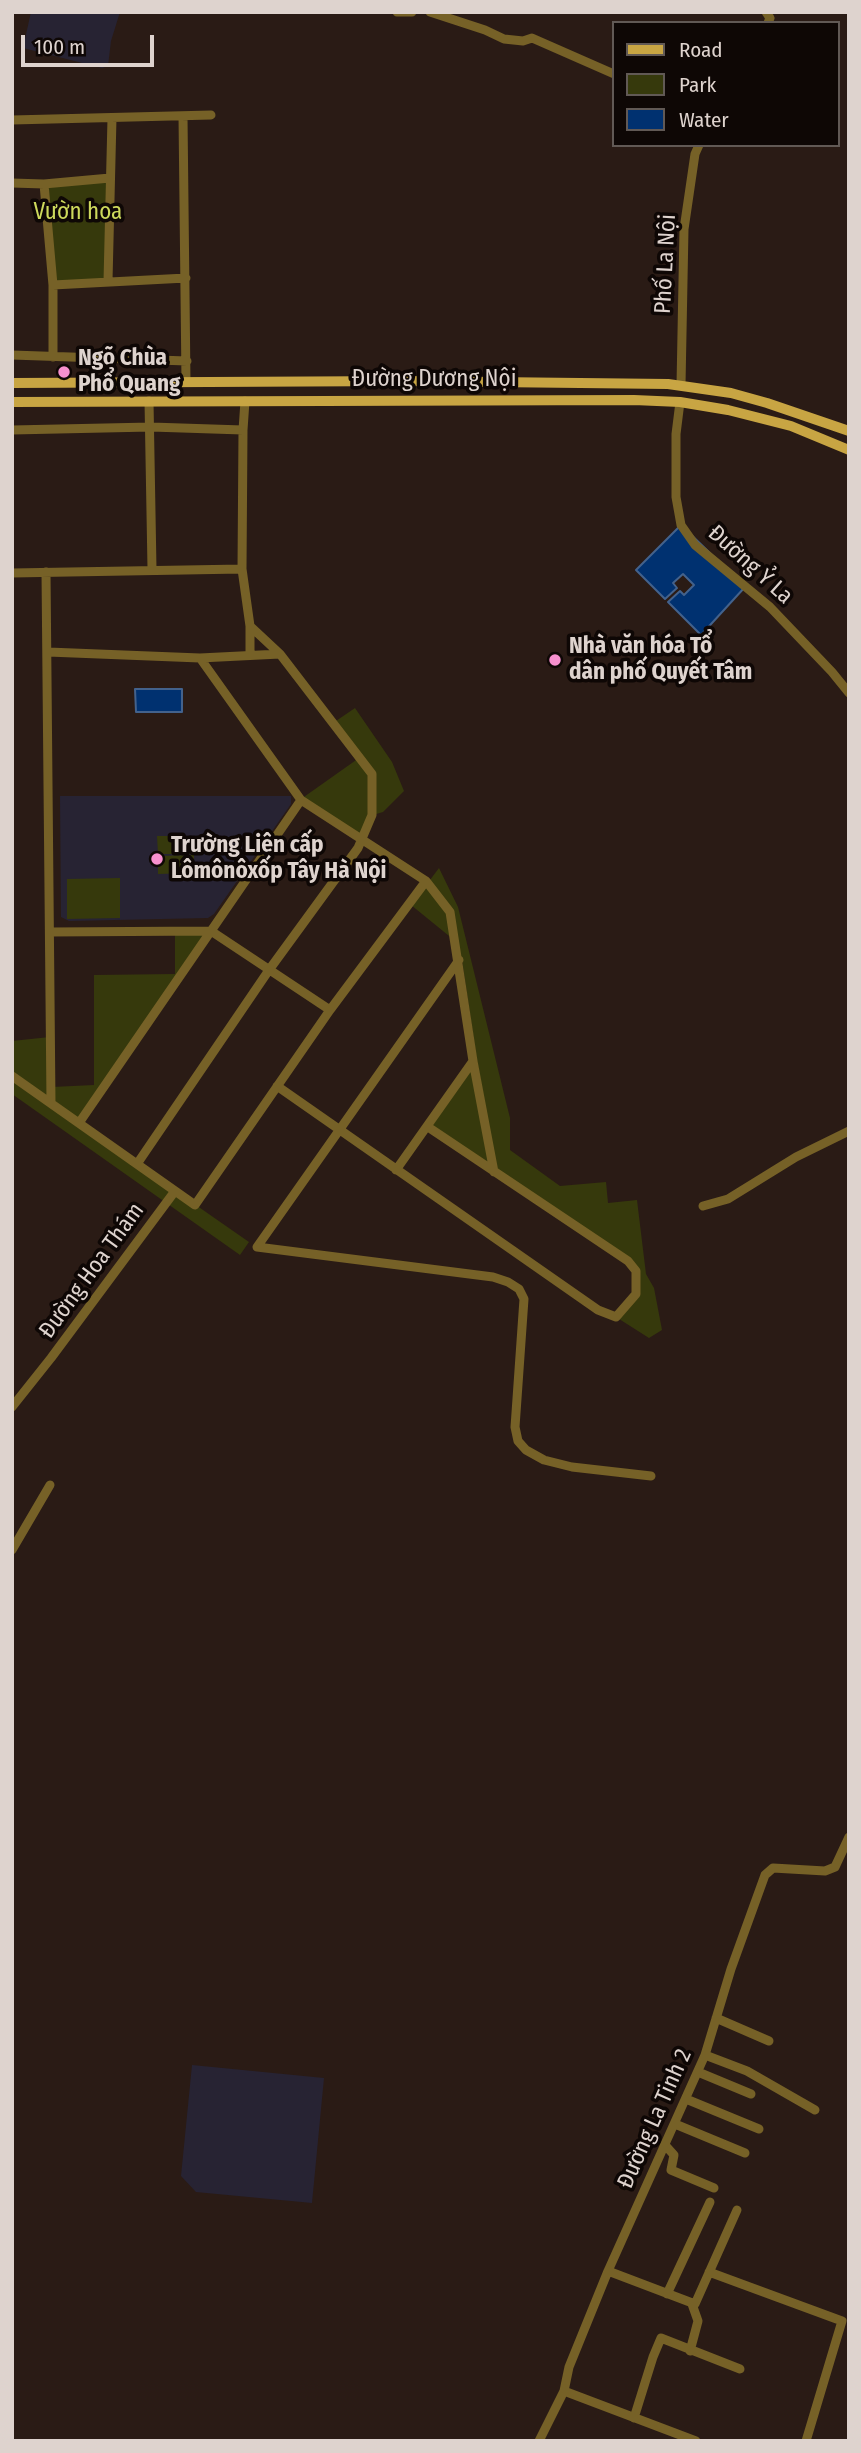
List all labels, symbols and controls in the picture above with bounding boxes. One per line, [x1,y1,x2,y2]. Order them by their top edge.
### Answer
scale bar [24,21,158,65]
legend [612,21,840,147]
text: 100 m [34,34,85,60]
text: Road [679,37,723,63]
text: Park [679,72,716,98]
text: Water [679,107,729,133]
park label: Vườn hoa [34,199,122,227]
street label: Phố La Nội [650,213,682,315]
place label: Ngõ Chùa Phổ Quang [78,345,181,399]
marker: Ngõ Chùa Phổ Quang [56,364,72,380]
street label: Đường Dương Nội [352,366,516,394]
street label: Đường Ỷ La [702,520,798,610]
place label: Nhà văn hóa Tổ dân phố Quyết Tâm [569,633,752,687]
marker: Nhà văn hóa Tổ dân phố Quyết Tâm [547,652,563,668]
place label: Trường Liên cấp Lômônôxốp Tây Hà Nội [171,832,386,886]
marker: Trường Liên cấp Lômônôxốp Tây Hà Nội [149,851,165,867]
street label: Đường Hoa Thám [34,1198,150,1344]
street label: Đường La Tinh 2 [612,2045,698,2193]

